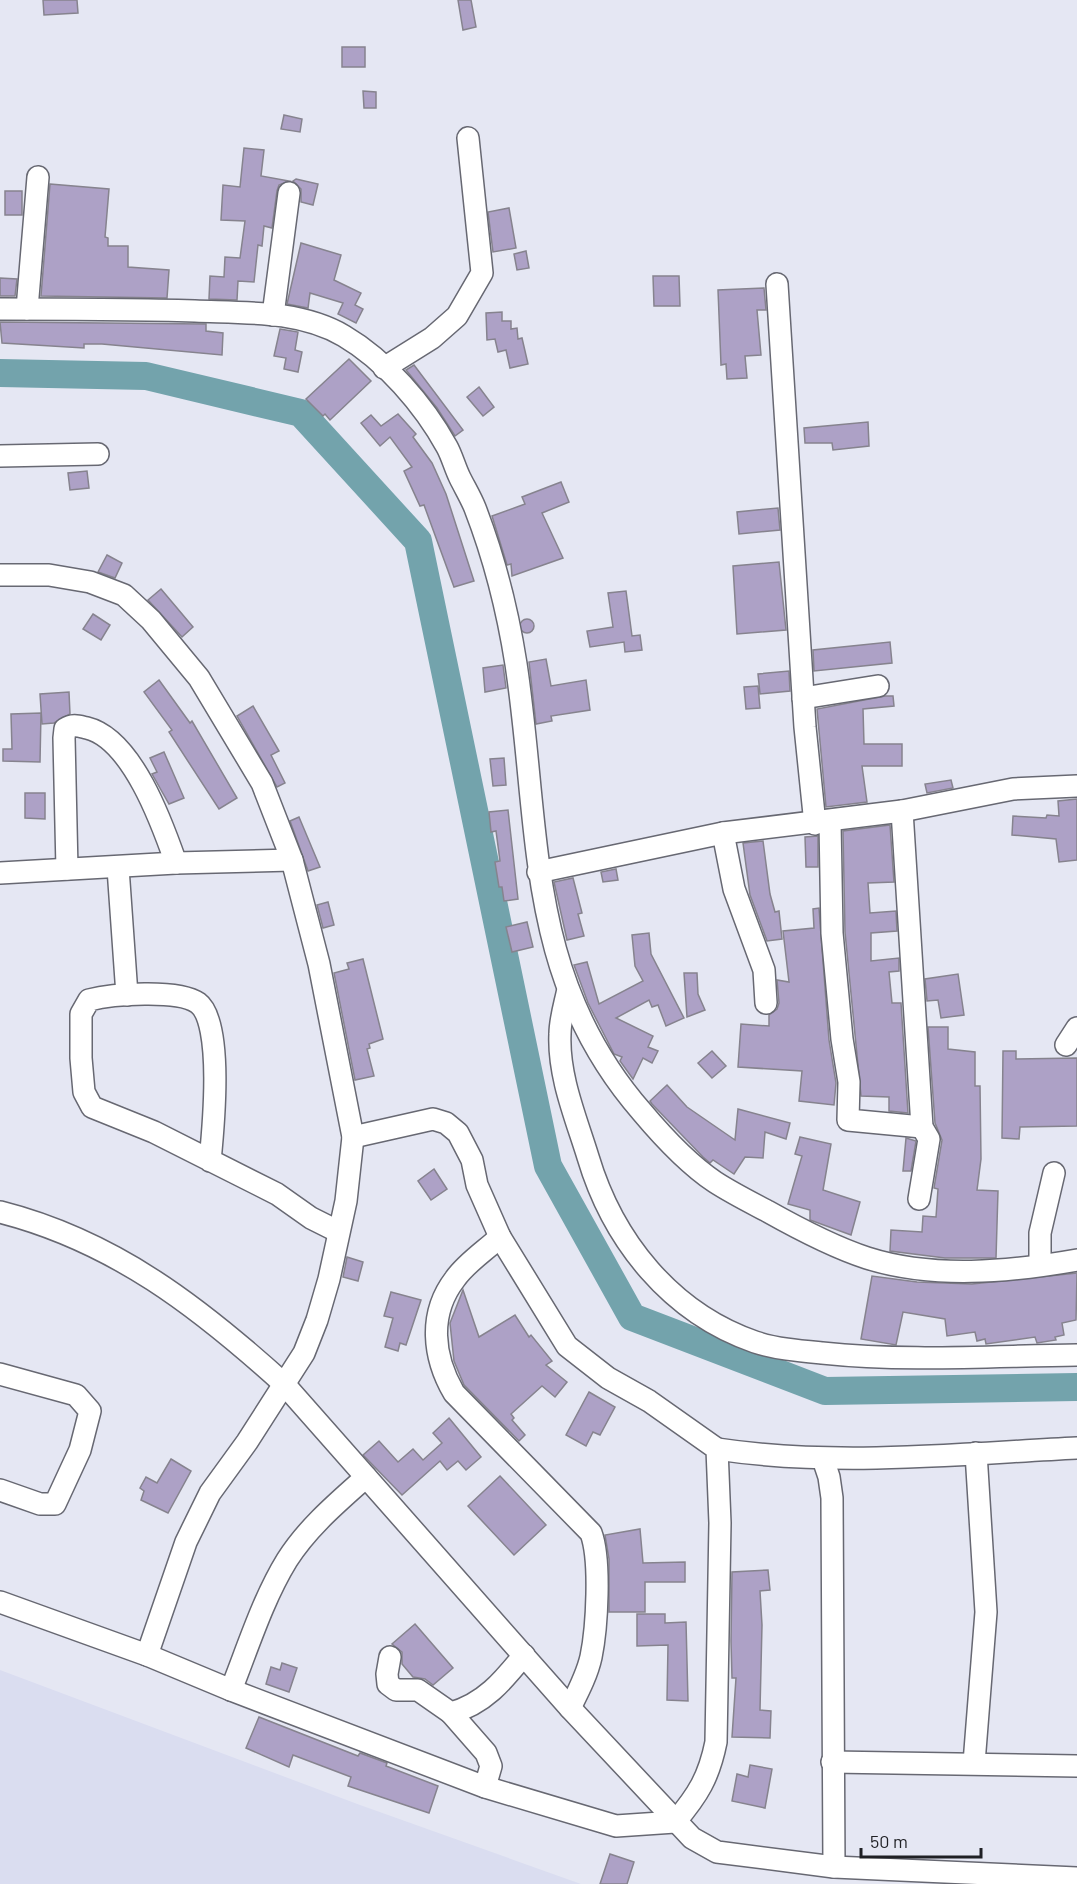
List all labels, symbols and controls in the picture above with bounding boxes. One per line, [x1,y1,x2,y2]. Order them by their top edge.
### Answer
scale bar [861,1821,981,1859]
text: 50 m [870,1830,908,1852]

